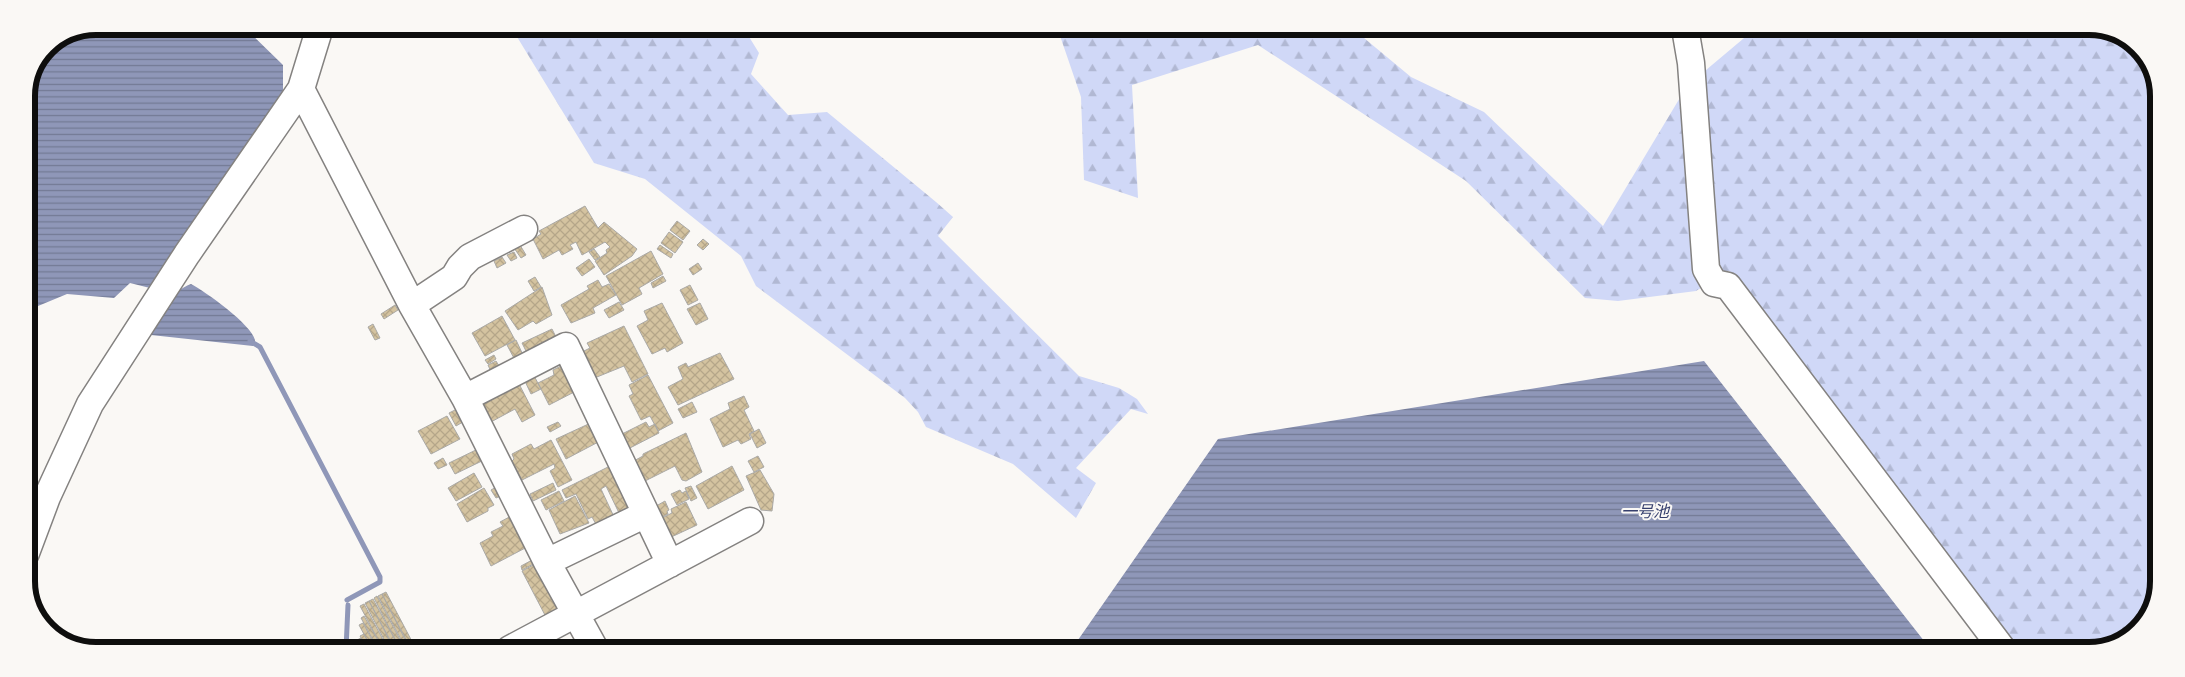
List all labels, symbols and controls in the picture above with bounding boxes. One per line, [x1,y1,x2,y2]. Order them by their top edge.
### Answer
water label: 一号池 [1621,502,1671,520]

